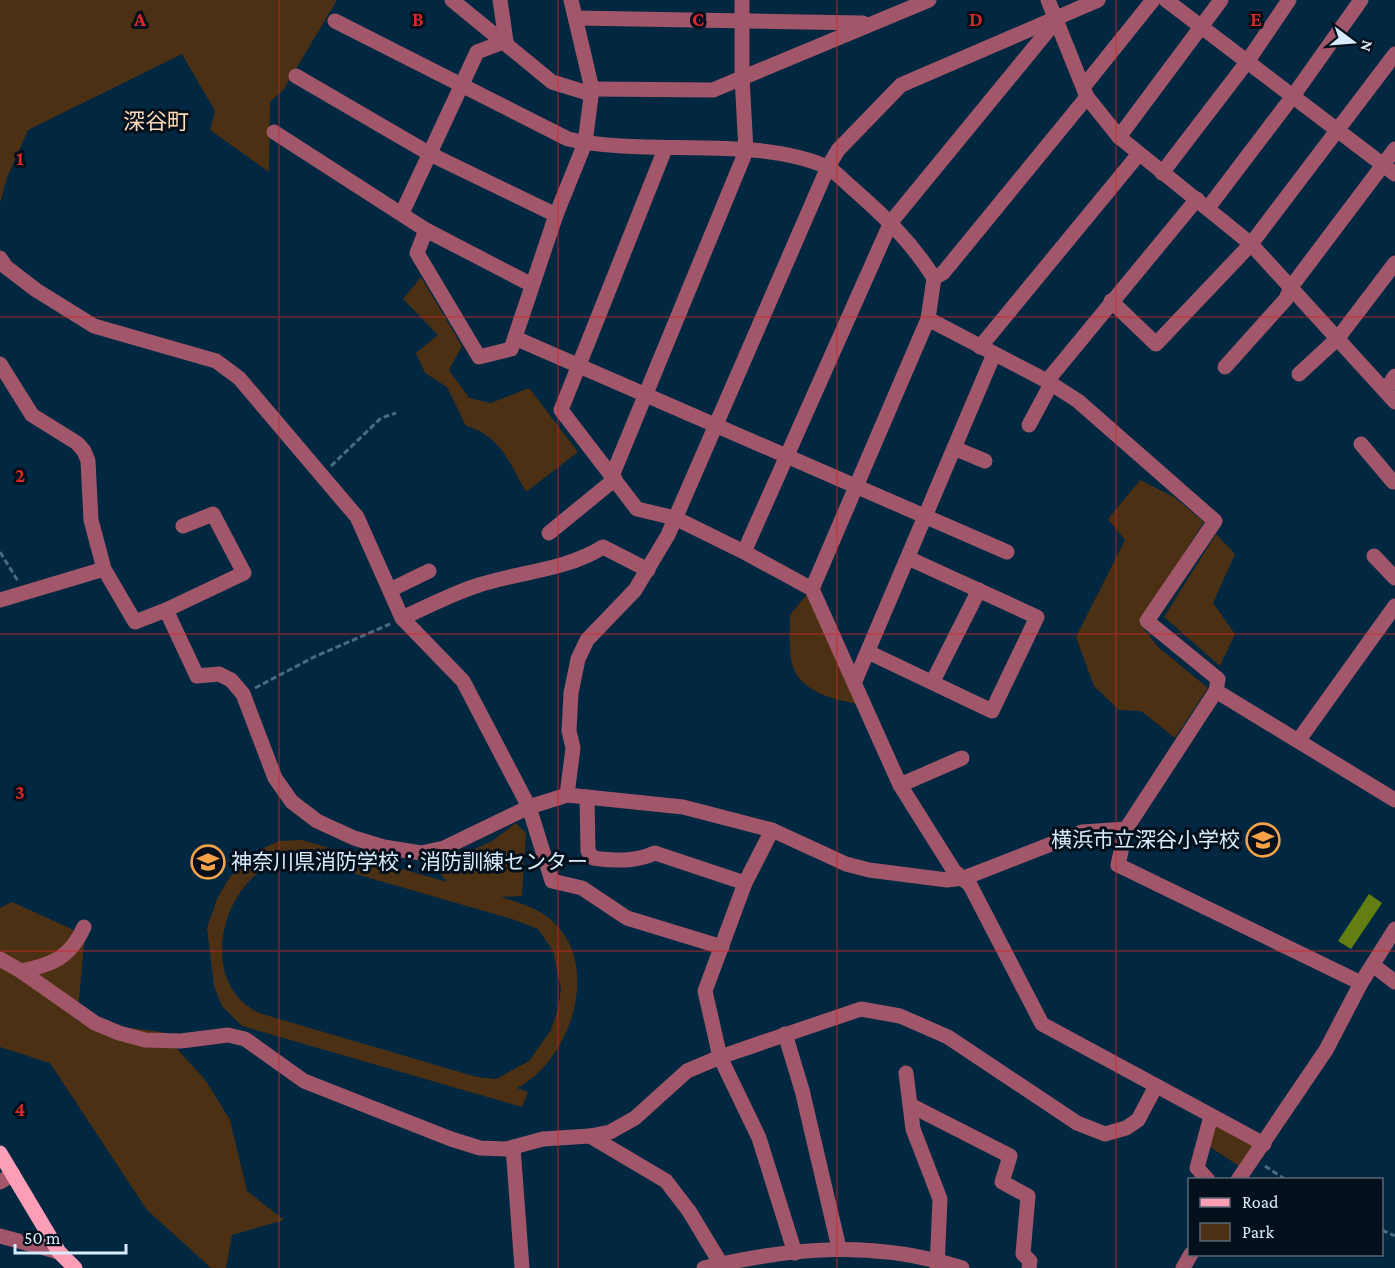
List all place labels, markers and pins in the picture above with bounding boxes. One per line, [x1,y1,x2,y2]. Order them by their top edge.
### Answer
school or university icon: 横浜市立深谷小学校 [1245,822,1281,858]
place label: 横浜市立深谷小学校 [1051,828,1240,852]
school or university icon: 神奈川県消防学校：消防訓練センター [190,844,226,880]
place label: 神奈川県消防学校：消防訓練センター [231,850,588,874]

